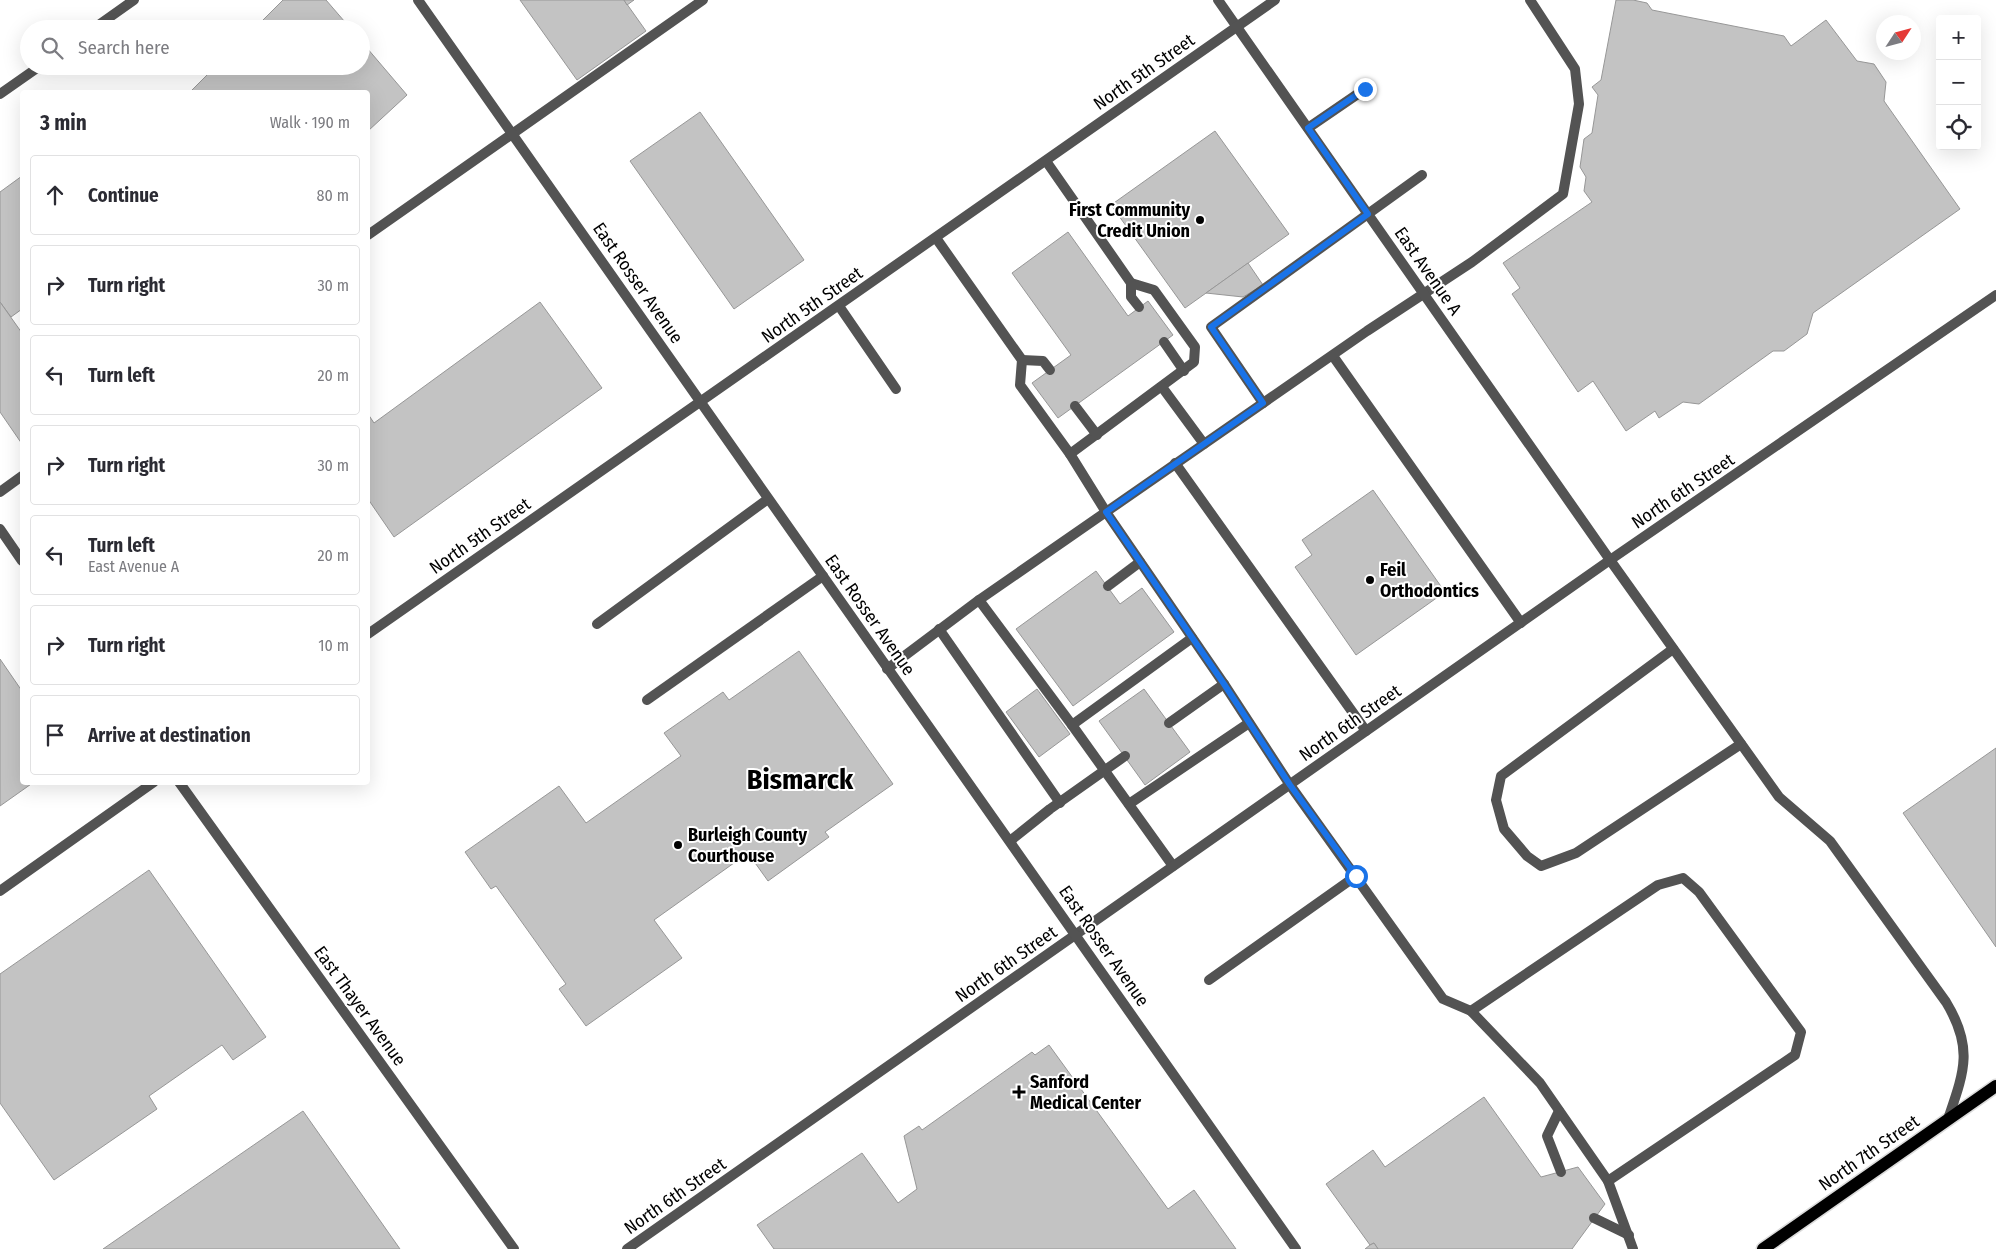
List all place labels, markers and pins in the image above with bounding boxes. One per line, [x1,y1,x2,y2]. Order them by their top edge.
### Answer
place label: First Community Credit Union [1069,199,1190,242]
marker: First Community Credit Union [1194,214,1206,226]
place label: Feil Orthodontics [1380,559,1479,602]
marker: Feil Orthodontics [1364,574,1376,586]
place label: Burleigh County Courthouse [688,824,807,867]
marker: Burleigh County Courthouse [672,839,684,851]
place label: Sanford Medical Center [1030,1071,1141,1114]
marker: Sanford Medical Center [1012,1085,1026,1099]

